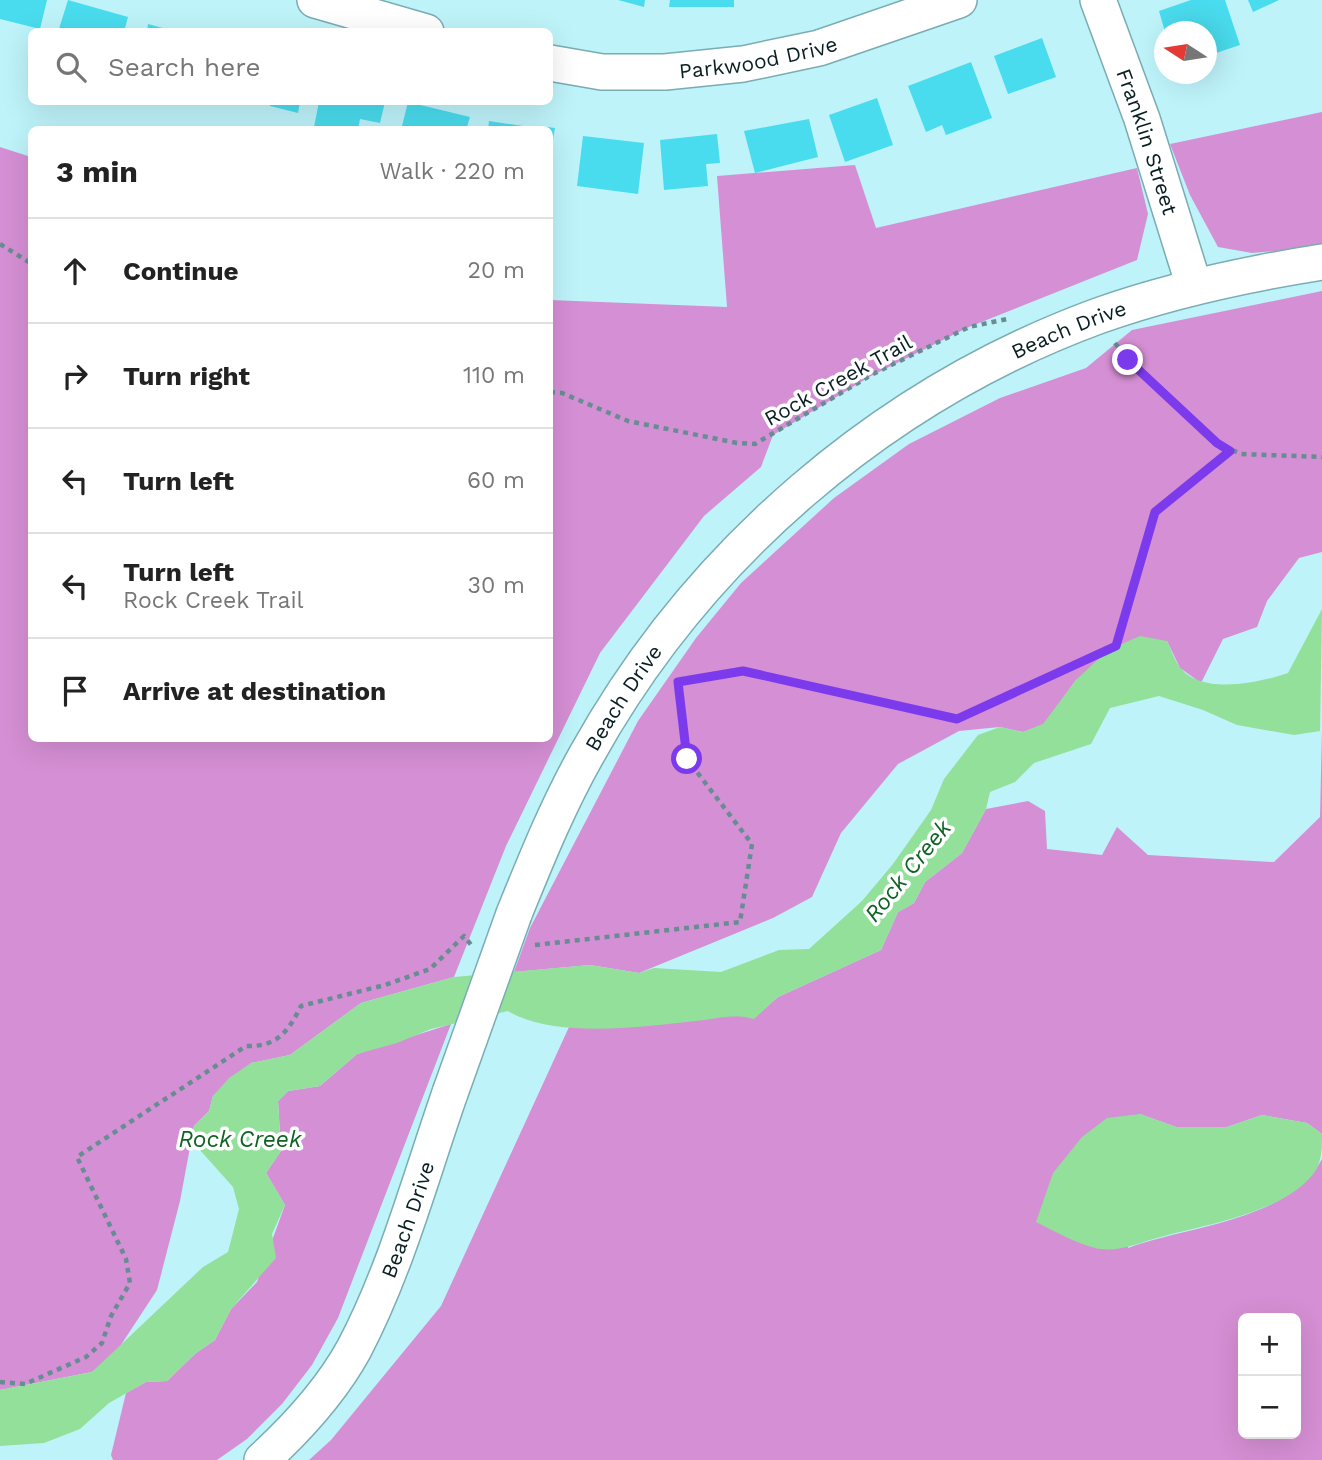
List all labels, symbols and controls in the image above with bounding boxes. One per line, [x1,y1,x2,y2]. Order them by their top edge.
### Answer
north arrow [1154,21,1217,84]
search box [28,28,553,105]
street label: Parkwood Drive [678,30,840,83]
icon: search [52,48,90,86]
text: Search here [108,52,260,82]
street label: Franklin Street [1112,65,1184,218]
text: 3 min [56,154,138,189]
text: Walk · 220 m [379,158,525,185]
icon: ahead [56,252,94,290]
text: Continue [123,256,239,286]
text: 20 m [468,257,525,284]
street label: Beach Drive [1007,295,1129,364]
street label: Rock Creek Trail [760,329,917,431]
route end [1112,344,1143,375]
icon: right [56,357,94,395]
text: Turn right [123,361,250,391]
text: 110 m [463,362,525,389]
icon: left [56,462,94,500]
text: Turn left [123,466,234,496]
text: 60 m [467,467,525,494]
text: Turn left [123,557,234,587]
icon: left [56,567,94,605]
text: 30 m [468,572,525,599]
text: Rock Creek Trail [123,587,304,614]
street label: Beach Drive [579,639,667,755]
icon: arrive [56,672,94,710]
text: Arrive at destination [123,676,386,706]
route start [671,743,702,774]
water label: Rock Creek [859,814,958,927]
water label: Rock Creek [179,1126,303,1153]
street label: Beach Drive [375,1158,439,1281]
map controls [1238,1313,1301,1439]
button: + [1238,1313,1301,1376]
button: − [1238,1376,1301,1439]

